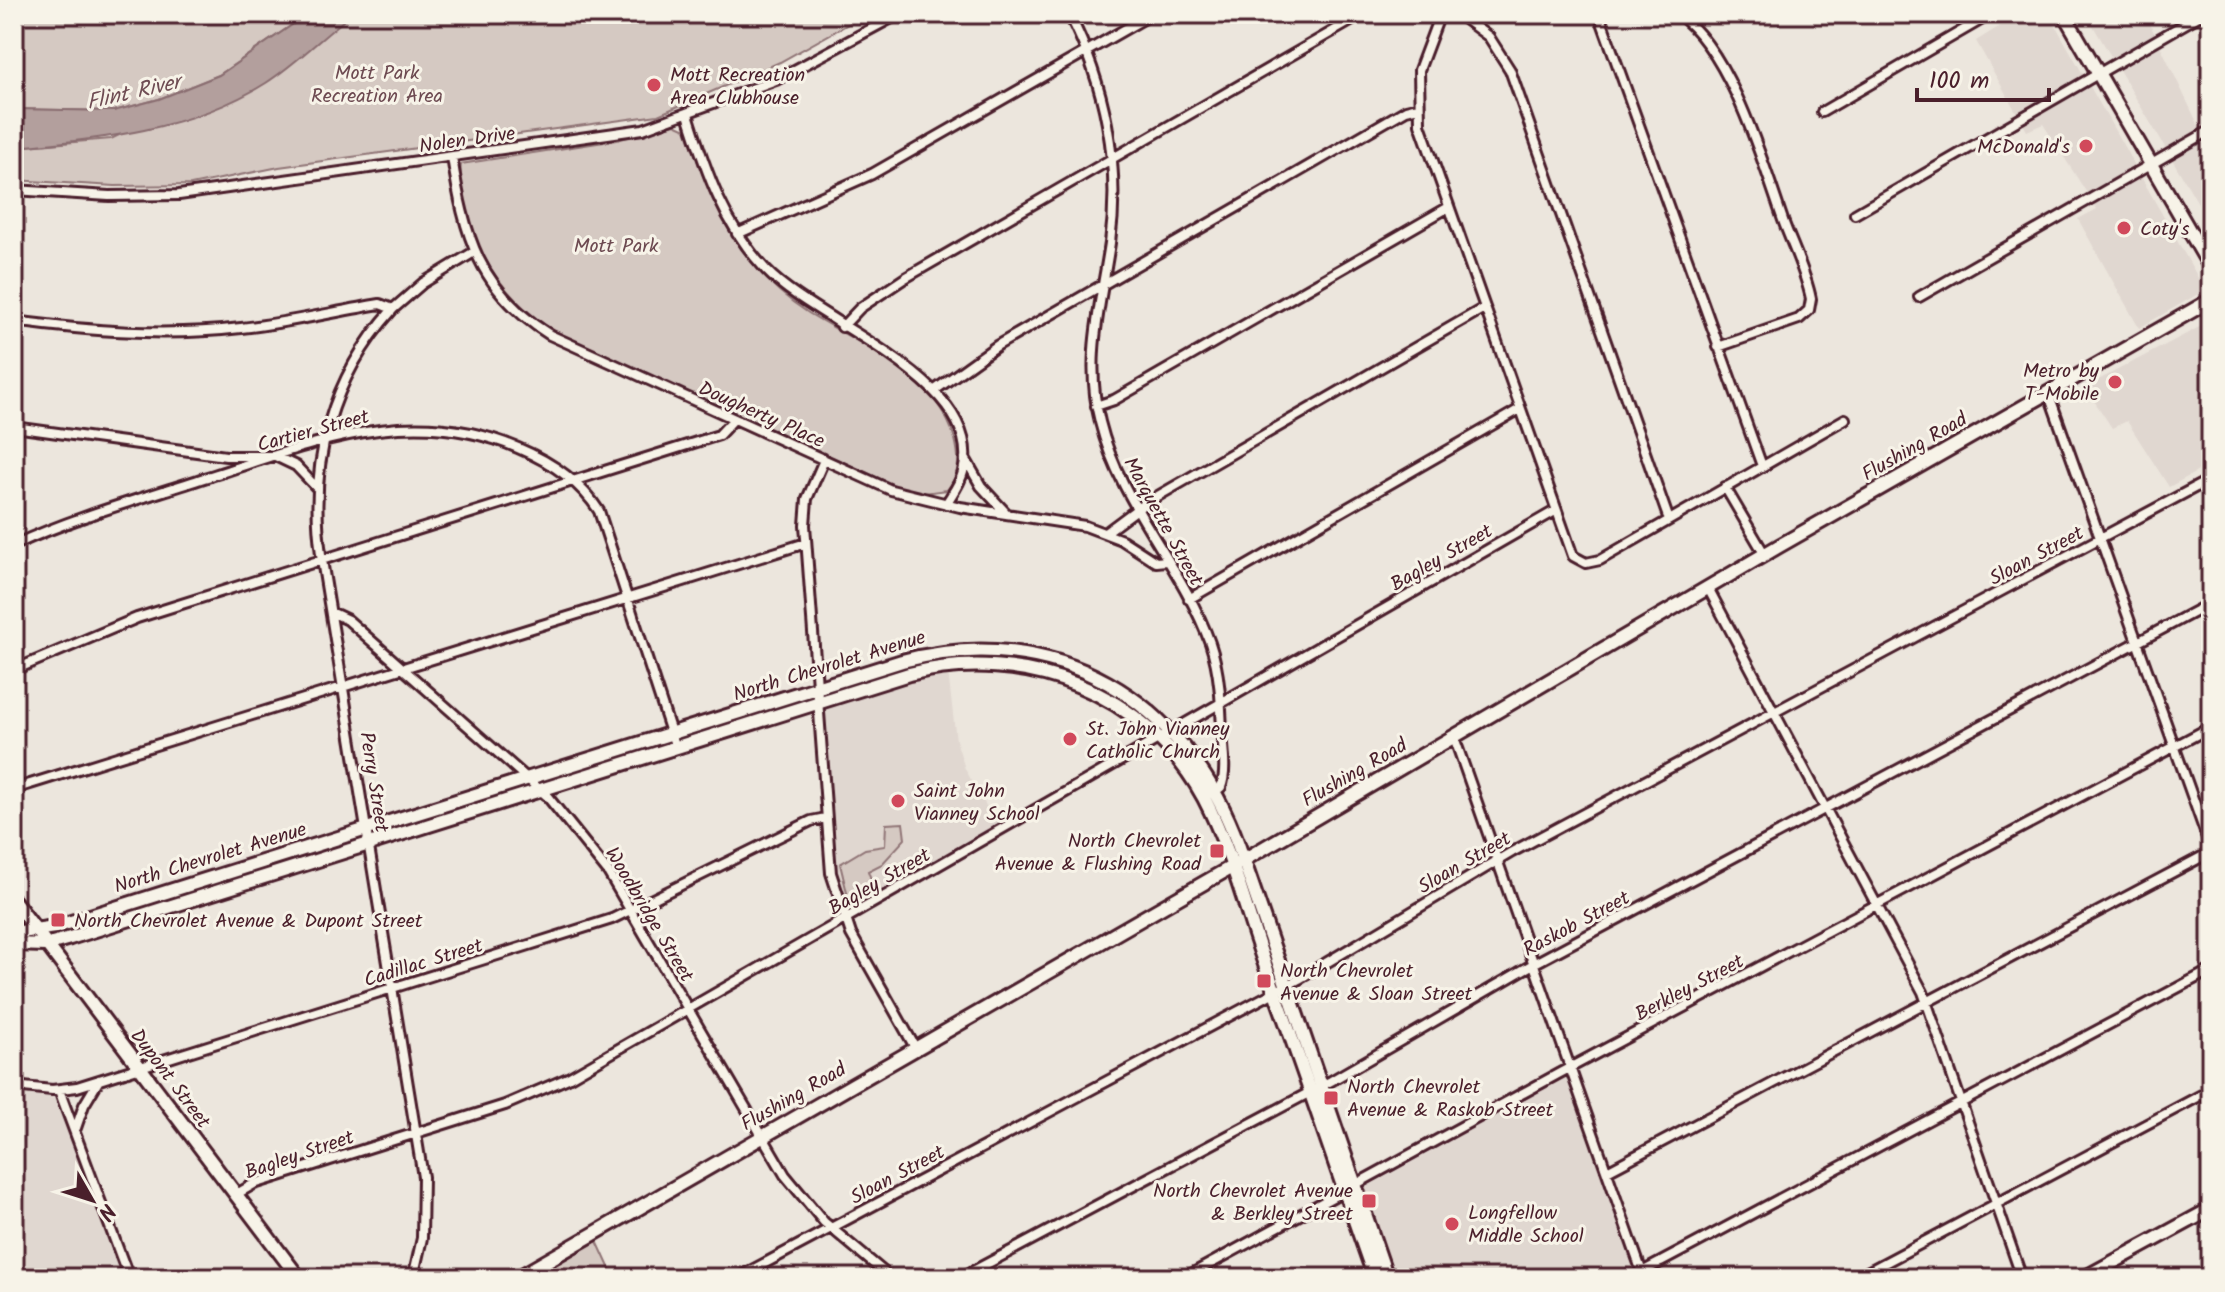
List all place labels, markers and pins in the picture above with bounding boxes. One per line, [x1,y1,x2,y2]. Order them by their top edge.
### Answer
place label: Mott Recreation Area Clubhouse [670,60,805,115]
marker: Mott Recreation Area Clubhouse [645,76,663,94]
place label: McDonald's [1977,132,2070,164]
marker: McDonald's [2077,137,2095,155]
place label: Coty's [2140,214,2190,246]
marker: Coty's [2115,219,2133,237]
place label: Metro by T-Mobile [2023,356,2100,411]
marker: Metro by T-Mobile [2106,373,2124,391]
place label: St. John Vianney Catholic Church [1086,714,1230,769]
marker: St. John Vianney Catholic Church [1061,730,1079,748]
place label: Saint John Vianney School [914,776,1040,831]
marker: Saint John Vianney School [889,792,907,810]
place label: North Chevrolet Avenue & Flushing Road [995,826,1202,881]
marker: North Chevrolet Avenue & Flushing Road [1208,842,1226,860]
place label: North Chevrolet Avenue & Dupont Street [74,906,423,938]
marker: North Chevrolet Avenue & Dupont Street [49,911,67,929]
place label: North Chevrolet Avenue & Sloan Street [1280,956,1473,1011]
marker: North Chevrolet Avenue & Sloan Street [1255,972,1273,990]
place label: North Chevrolet Avenue & Raskob Street [1347,1072,1554,1127]
marker: North Chevrolet Avenue & Raskob Street [1322,1089,1340,1107]
place label: North Chevrolet Avenue & Berkley Street [1153,1176,1353,1231]
marker: North Chevrolet Avenue & Berkley Street [1360,1192,1378,1210]
place label: Longfellow Middle School [1468,1198,1584,1253]
marker: Longfellow Middle School [1443,1215,1461,1233]

